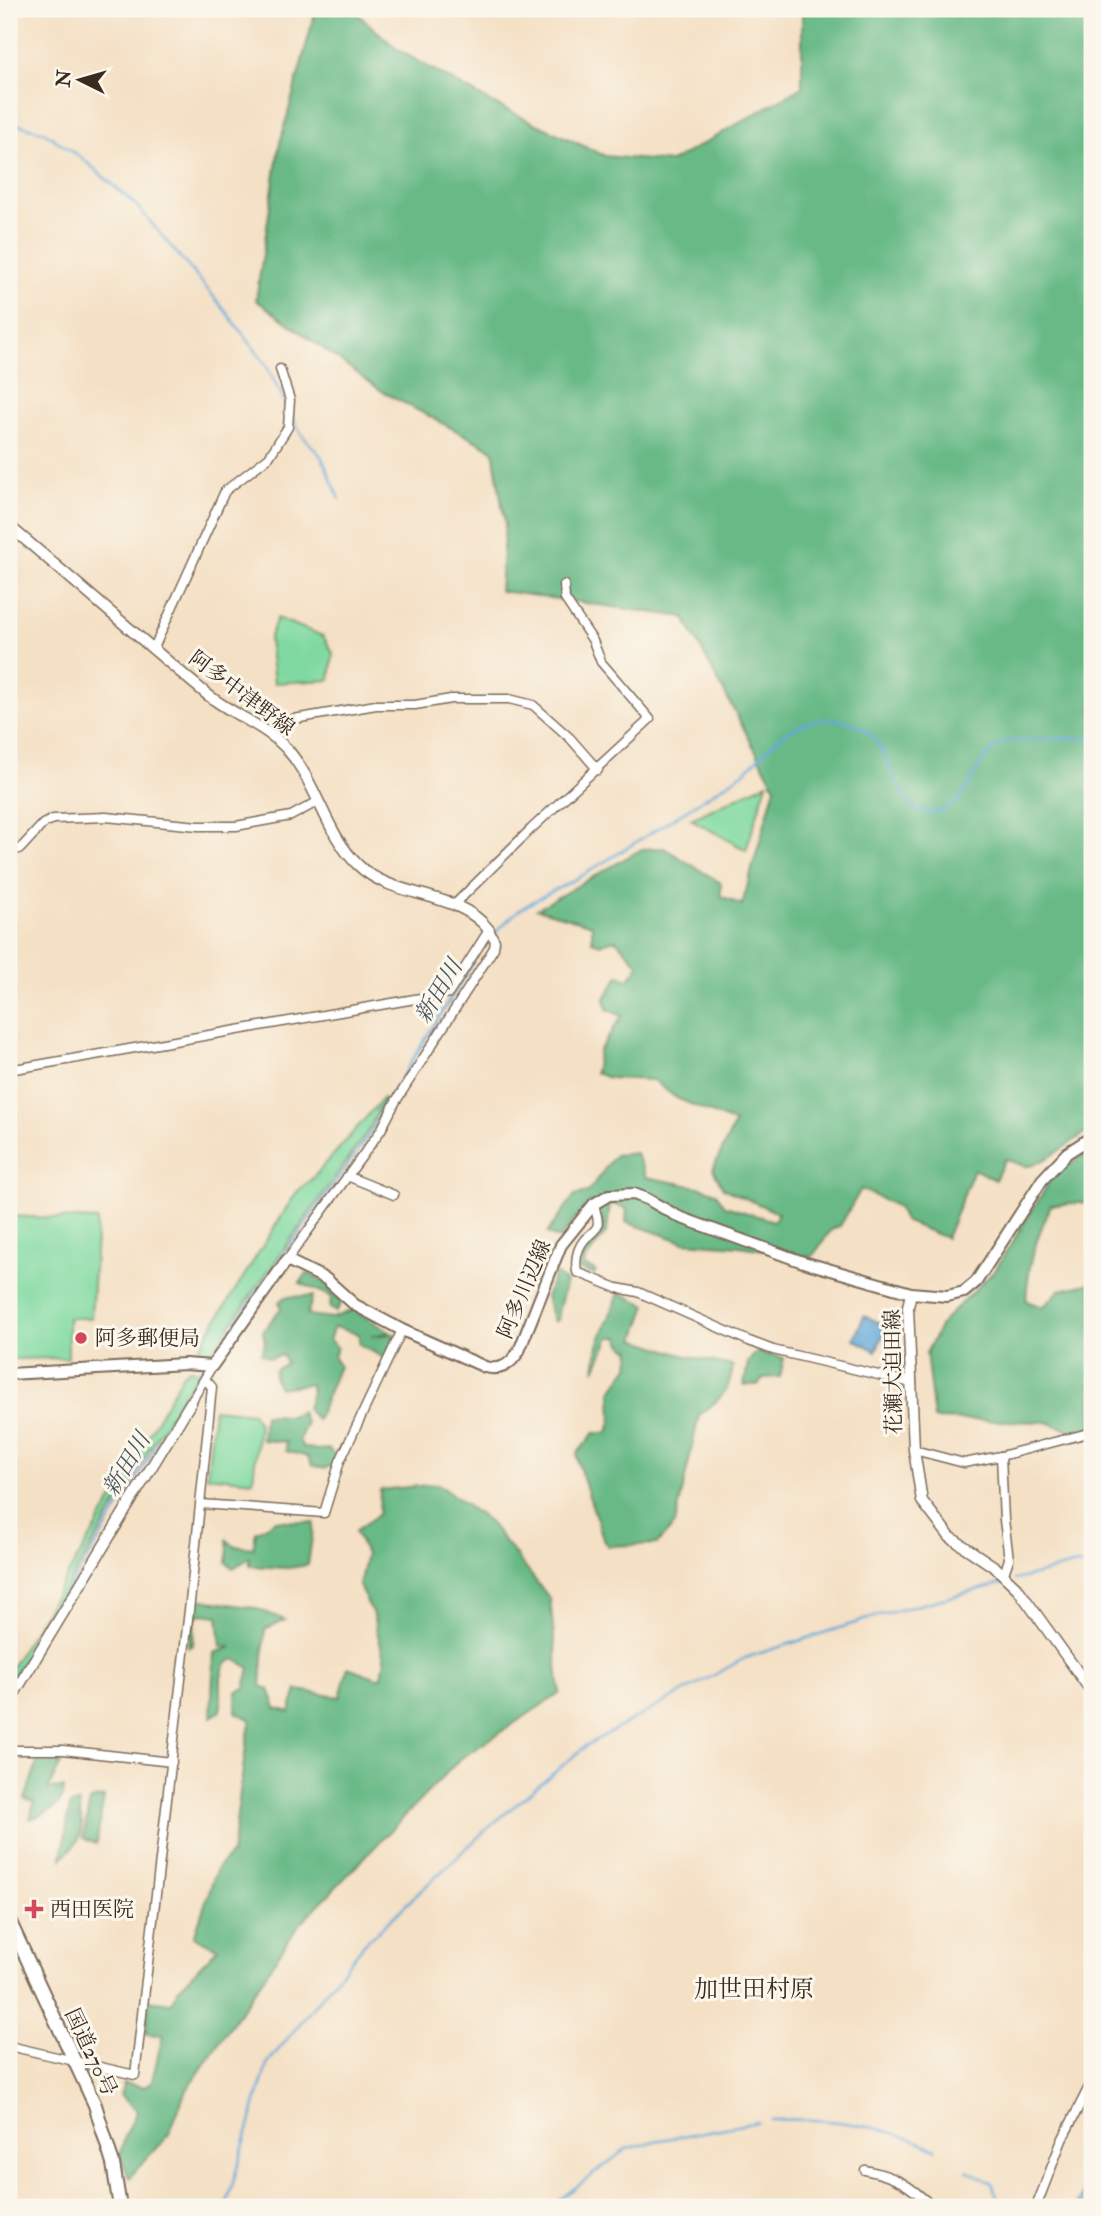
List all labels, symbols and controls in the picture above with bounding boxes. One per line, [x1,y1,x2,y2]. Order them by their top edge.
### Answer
north arrow [46,46,116,116]
text: N [51,68,77,89]
street label: 阿多中津野線 [183,645,300,742]
water label: 新田川 [408,952,470,1028]
street label: 阿多川辺線 [492,1236,557,1343]
street label: 花瀬大迫田線 [879,1309,908,1435]
place label: 阿多郵便局 [95,1325,200,1352]
marker: 阿多郵便局 [73,1330,89,1346]
water label: 新田川 [96,1425,158,1501]
place label: 西田医院 [50,1896,134,1923]
marker: 西田医院 [24,1899,44,1919]
district label: 加世田村原 [694,1974,814,2005]
street label: 国道270号 [58,2004,123,2100]

